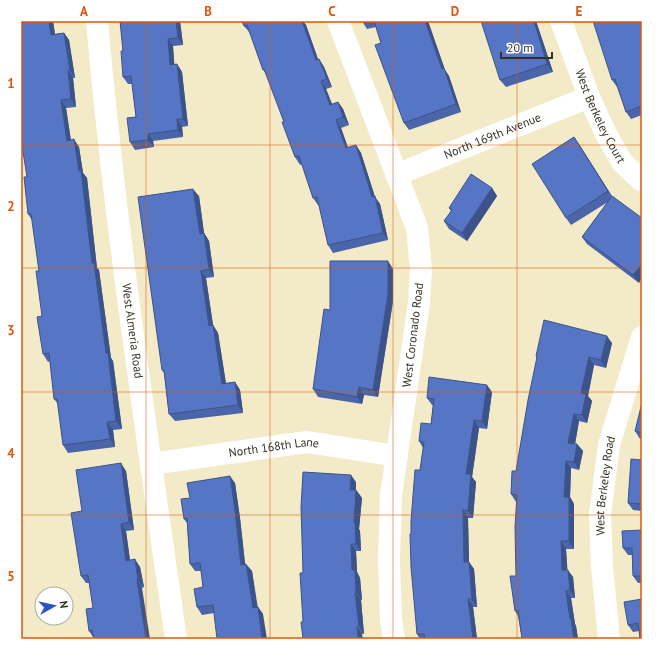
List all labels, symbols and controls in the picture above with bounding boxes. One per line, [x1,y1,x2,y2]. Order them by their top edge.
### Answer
text: A [80,3,88,20]
text: B [204,3,212,20]
text: C [328,3,336,20]
text: D [451,3,459,20]
text: E [576,3,583,20]
scale bar [501,34,552,60]
text: 20 m [507,40,533,55]
street label: West Berkeley Court [572,67,629,166]
text: 1 [7,75,15,92]
street label: North 169th Avenue [441,109,543,162]
text: 2 [7,198,15,215]
street label: West Almeria Road [119,282,147,379]
street label: West Coronado Road [399,282,426,388]
text: 3 [7,322,15,339]
street label: North 168th Lane [228,434,320,460]
street label: West Berkeley Road [592,434,618,536]
text: 4 [7,445,15,462]
text: 5 [7,568,15,585]
north arrow [34,586,74,626]
text: N [56,600,71,609]

